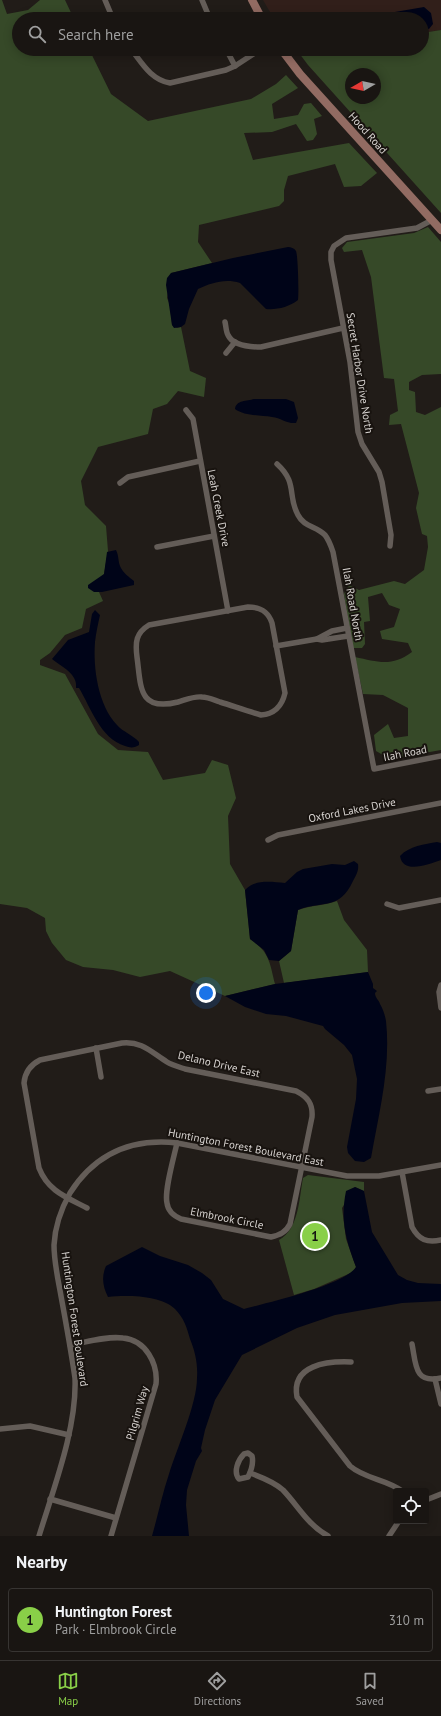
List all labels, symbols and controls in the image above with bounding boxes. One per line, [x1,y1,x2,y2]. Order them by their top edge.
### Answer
search box [12,12,429,56]
icon: search [26,23,48,45]
text: Search here [58,25,134,44]
north arrow [345,68,381,104]
street label: Hood Road [346,109,390,157]
street label: Secret Harbor Drive North [344,312,376,434]
street label: Leah Creek Drive [205,468,233,548]
street label: Ilah Road North [340,566,366,642]
street label: Ilah Road [382,742,428,764]
street label: Oxford Lakes Drive [307,795,397,825]
your location [196,983,216,1003]
street label: Delano Drive East [177,1048,262,1080]
street label: Huntington Forest Boulevard East [167,1125,325,1169]
street label: Elmbrook Circle [189,1204,265,1232]
pin: 1 [302,1221,328,1251]
street label: Huntington Forest Boulevard [59,1251,91,1387]
street label: Pilgrim Way [123,1383,152,1442]
map controls [393,1488,429,1524]
button: locate [393,1488,429,1524]
text: Nearby [16,1551,67,1573]
text: Huntington Forest [55,1602,172,1621]
text: 1 [26,1612,34,1629]
text: 310 m [389,1612,424,1629]
text: Park · Elmbrook Circle [55,1621,177,1638]
tab: Map [57,1670,79,1708]
tab: Directions [194,1670,241,1708]
tab: Saved [356,1670,384,1708]

